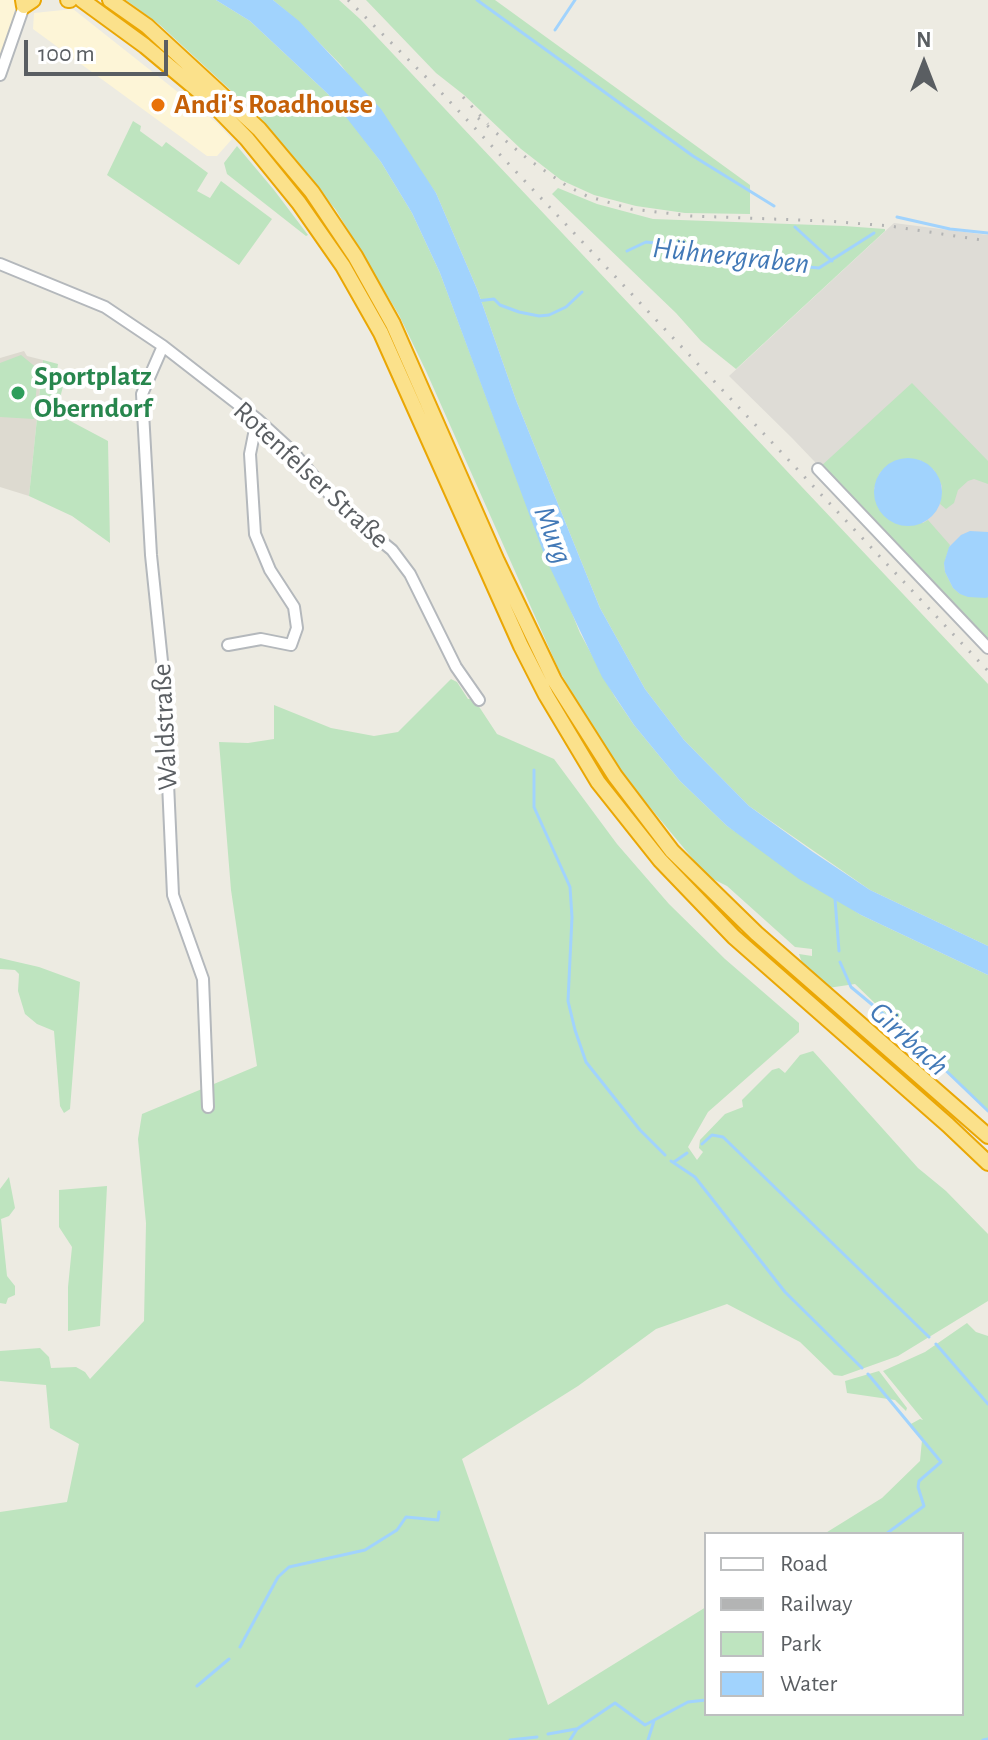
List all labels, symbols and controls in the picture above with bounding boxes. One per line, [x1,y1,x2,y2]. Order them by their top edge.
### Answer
scale bar [28,24,172,74]
north arrow [884,24,964,104]
text: N [916,29,932,51]
text: 100 m [38,42,95,66]
place label: Andi's Roadhouse [174,88,373,122]
marker: Andi's Roadhouse [149,96,167,114]
water label: Hühnergraben [651,230,811,282]
place label: Sportplatz Oberndorf [34,360,152,426]
marker: Sportplatz Oberndorf [9,384,27,402]
street label: Rotenfelser Straße [226,394,396,556]
water label: Murg [526,501,580,569]
street label: Waldstraße [145,663,185,791]
water label: Girrbach [862,994,956,1084]
legend [704,1532,964,1716]
text: Road [780,1552,828,1576]
text: Railway [780,1592,852,1616]
text: Park [780,1632,821,1656]
text: Water [780,1672,837,1696]

